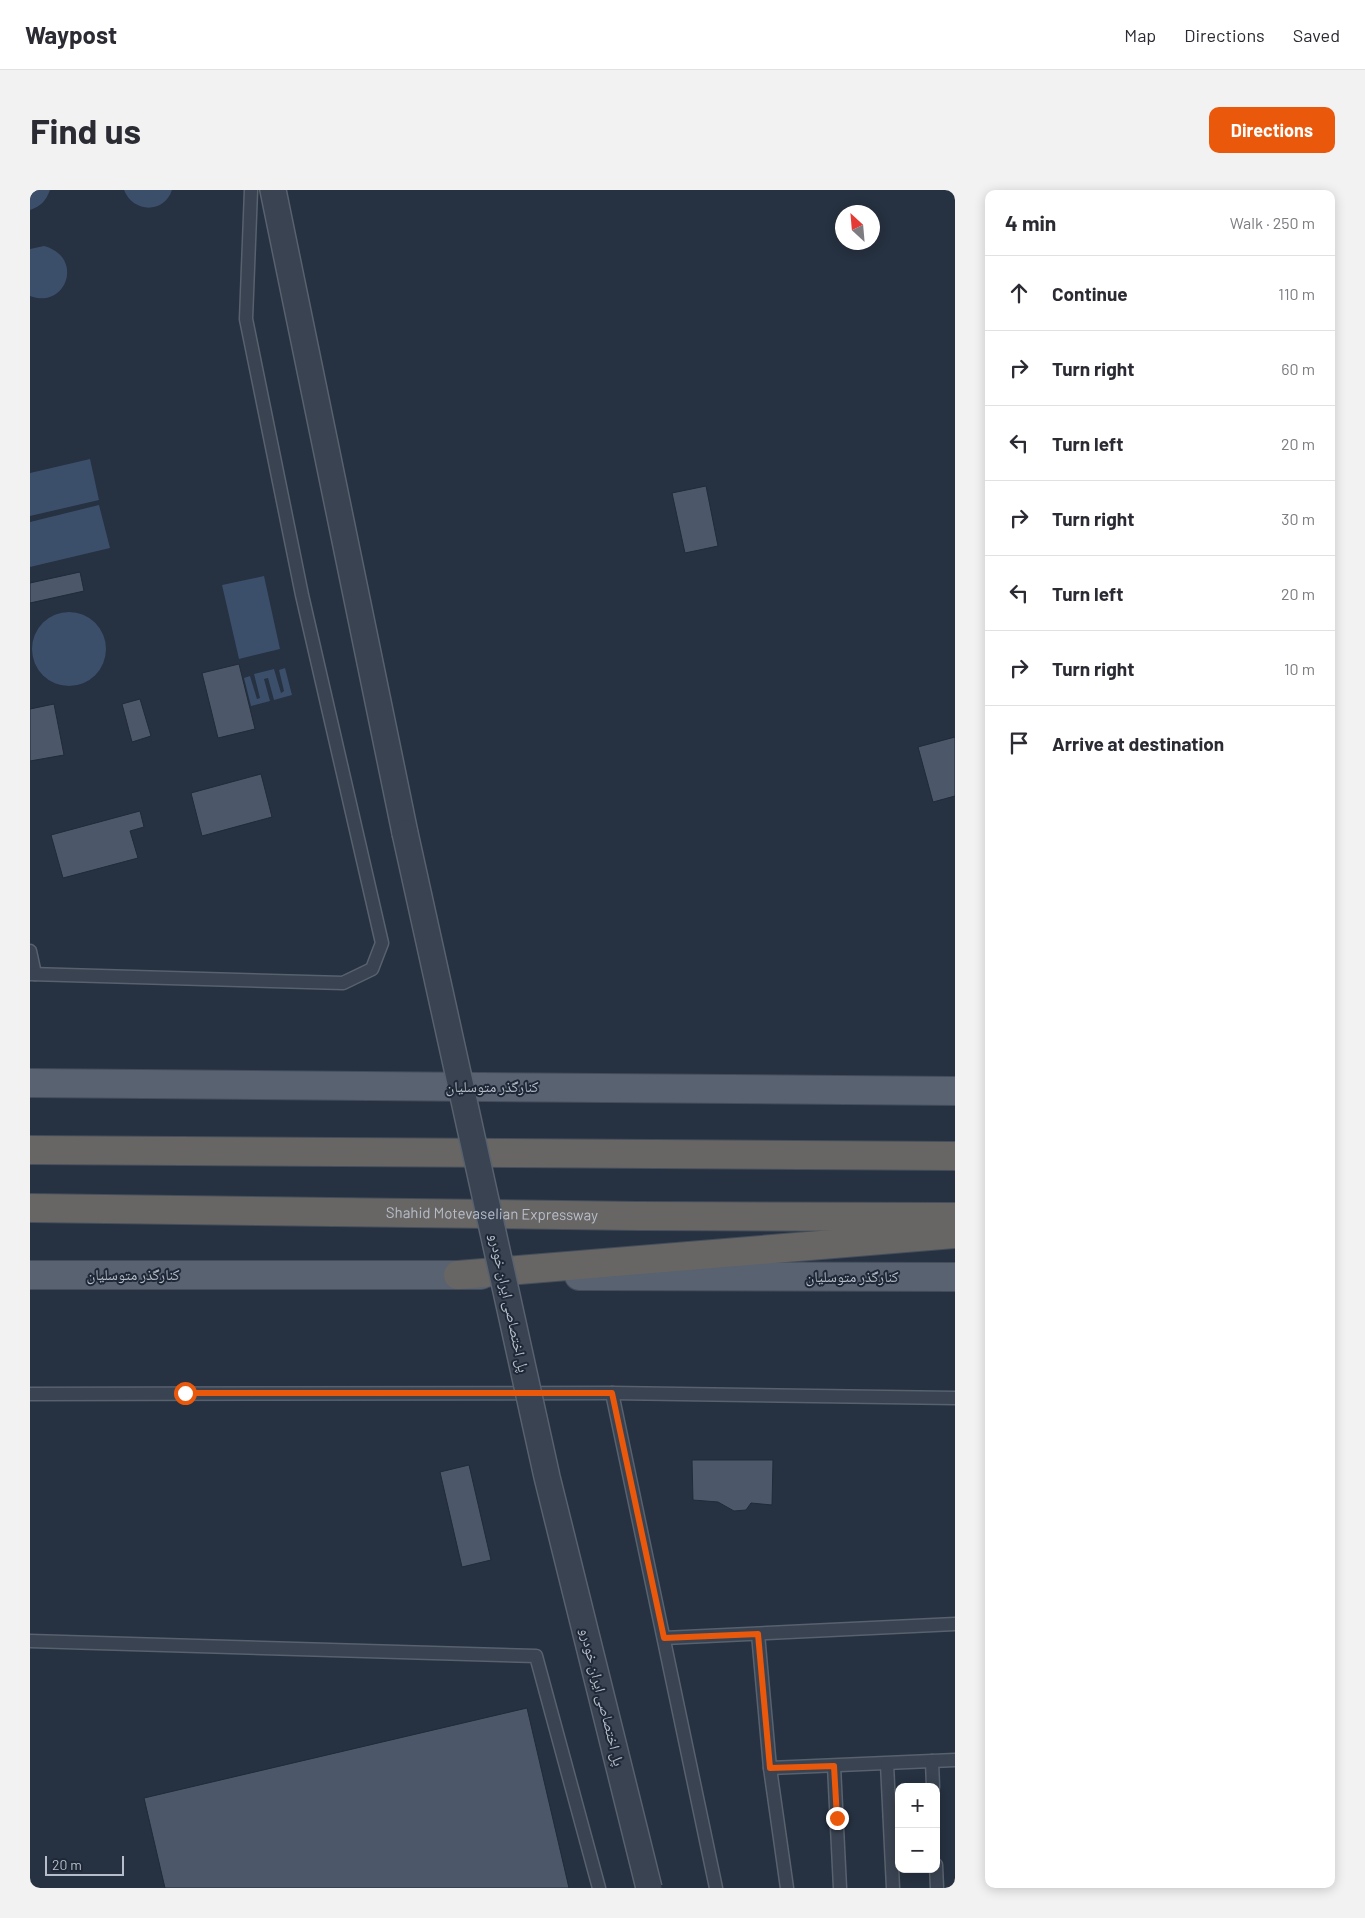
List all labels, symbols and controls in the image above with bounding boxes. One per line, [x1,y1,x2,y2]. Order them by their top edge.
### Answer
text: Waypost [25,20,117,49]
text: Map [1124,24,1156,46]
text: Directions [1184,24,1265,46]
text: Saved [1293,24,1340,46]
button: Directions [1209,107,1335,153]
text: Find us [30,109,141,151]
north arrow [835,205,880,250]
text: 4 min [1005,210,1056,235]
text: Walk · 250 m [1230,213,1315,232]
icon: ahead [1005,279,1033,307]
text: Continue [1052,282,1128,305]
text: 110 m [1278,284,1315,303]
icon: right [1005,354,1033,382]
text: Turn right [1052,357,1134,380]
text: 60 m [1281,359,1315,378]
icon: left [1005,429,1033,457]
text: Turn left [1052,432,1123,455]
text: 20 m [1281,434,1315,453]
icon: right [1005,504,1033,532]
text: Turn right [1052,507,1134,530]
text: 30 m [1281,509,1315,528]
icon: left [1005,579,1033,607]
text: Turn left [1052,582,1123,605]
text: 20 m [1281,584,1315,603]
icon: right [1005,654,1033,682]
text: Turn right [1052,657,1134,680]
text: 10 m [1284,659,1315,678]
icon: arrive [1005,729,1033,757]
text: Arrive at destination [1052,732,1224,755]
street label: کنارگذر متوسلیان [445,1077,539,1097]
street label: Shahid Motevaselian Expressway [386,1203,598,1223]
street label: پل اختصاصی ایران خودرو [484,1232,534,1374]
street label: کنارگذر متوسلیان [86,1265,180,1285]
street label: کنارگذر متوسلیان [805,1267,899,1287]
route start [174,1382,197,1405]
street label: پل اختصاصی ایران خودرو [575,1626,629,1768]
map controls [895,1783,940,1873]
button: + [895,1783,940,1828]
route end [826,1807,849,1830]
button: − [895,1828,940,1873]
scale bar [45,1853,124,1876]
text: 20 m [52,1856,82,1873]

